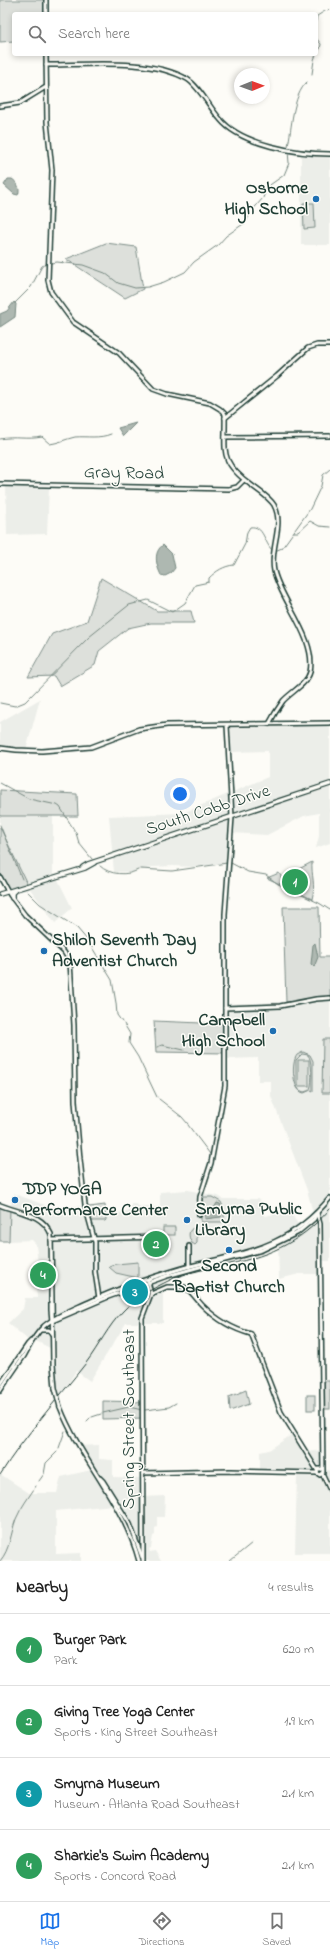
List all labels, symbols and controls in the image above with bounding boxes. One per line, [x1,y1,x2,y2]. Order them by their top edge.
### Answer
search box [12,12,318,56]
icon: search [26,23,48,45]
text: Search here [58,23,130,45]
north arrow [234,68,270,104]
place label: Osborne High School [225,176,309,224]
marker: Osborne High School [311,194,321,204]
street label: Gray Road [84,460,164,488]
street label: South Cobb Drive [142,778,274,843]
your location [170,784,190,804]
pin: 1 [282,867,308,897]
place label: Shiloh Seventh Day Adventist Church [52,928,196,975]
marker: Shiloh Seventh Day Adventist Church [39,946,49,956]
place label: Campbell High School [182,1008,265,1056]
marker: Campbell High School [268,1026,278,1036]
place label: DDP YOGA Performance Center [22,1177,168,1224]
marker: DDP YOGA Performance Center [10,1195,20,1205]
place label: Smyrna Public Library [195,1197,303,1245]
marker: Smyrna Public Library [182,1215,192,1225]
pin: 2 [143,1229,169,1259]
marker: Second Baptist Church [224,1245,234,1255]
place label: Second Baptist Church [172,1254,285,1301]
pin: 4 [30,1260,56,1290]
pin: 3 [122,1277,148,1307]
street label: Spring Street Southeast [117,1329,144,1509]
text: Nearby [16,1575,68,1600]
text: 4 results [268,1578,314,1597]
text: Burger Park [54,1629,126,1651]
text: 1 [27,1640,31,1659]
text: 620 m [283,1640,314,1659]
text: Park [54,1651,78,1670]
text: Giving Tree Yoga Center [54,1701,195,1723]
text: 2 [26,1712,32,1731]
text: 1.9 km [284,1712,314,1731]
text: Sports · King Street Southeast [54,1723,218,1742]
text: Smyrna Museum [54,1773,160,1795]
text: 3 [26,1784,32,1803]
text: 2.1 km [282,1784,314,1803]
text: Museum · Atlanta Road Southeast [54,1795,240,1814]
text: Sharkie's Swim Academy [54,1845,209,1867]
text: 4 [26,1856,32,1875]
text: 2.1 km [282,1856,314,1875]
text: Sports · Concord Road [54,1867,176,1886]
tab: Map [39,1910,61,1950]
tab: Directions [139,1910,184,1950]
tab: Saved [262,1910,291,1950]

